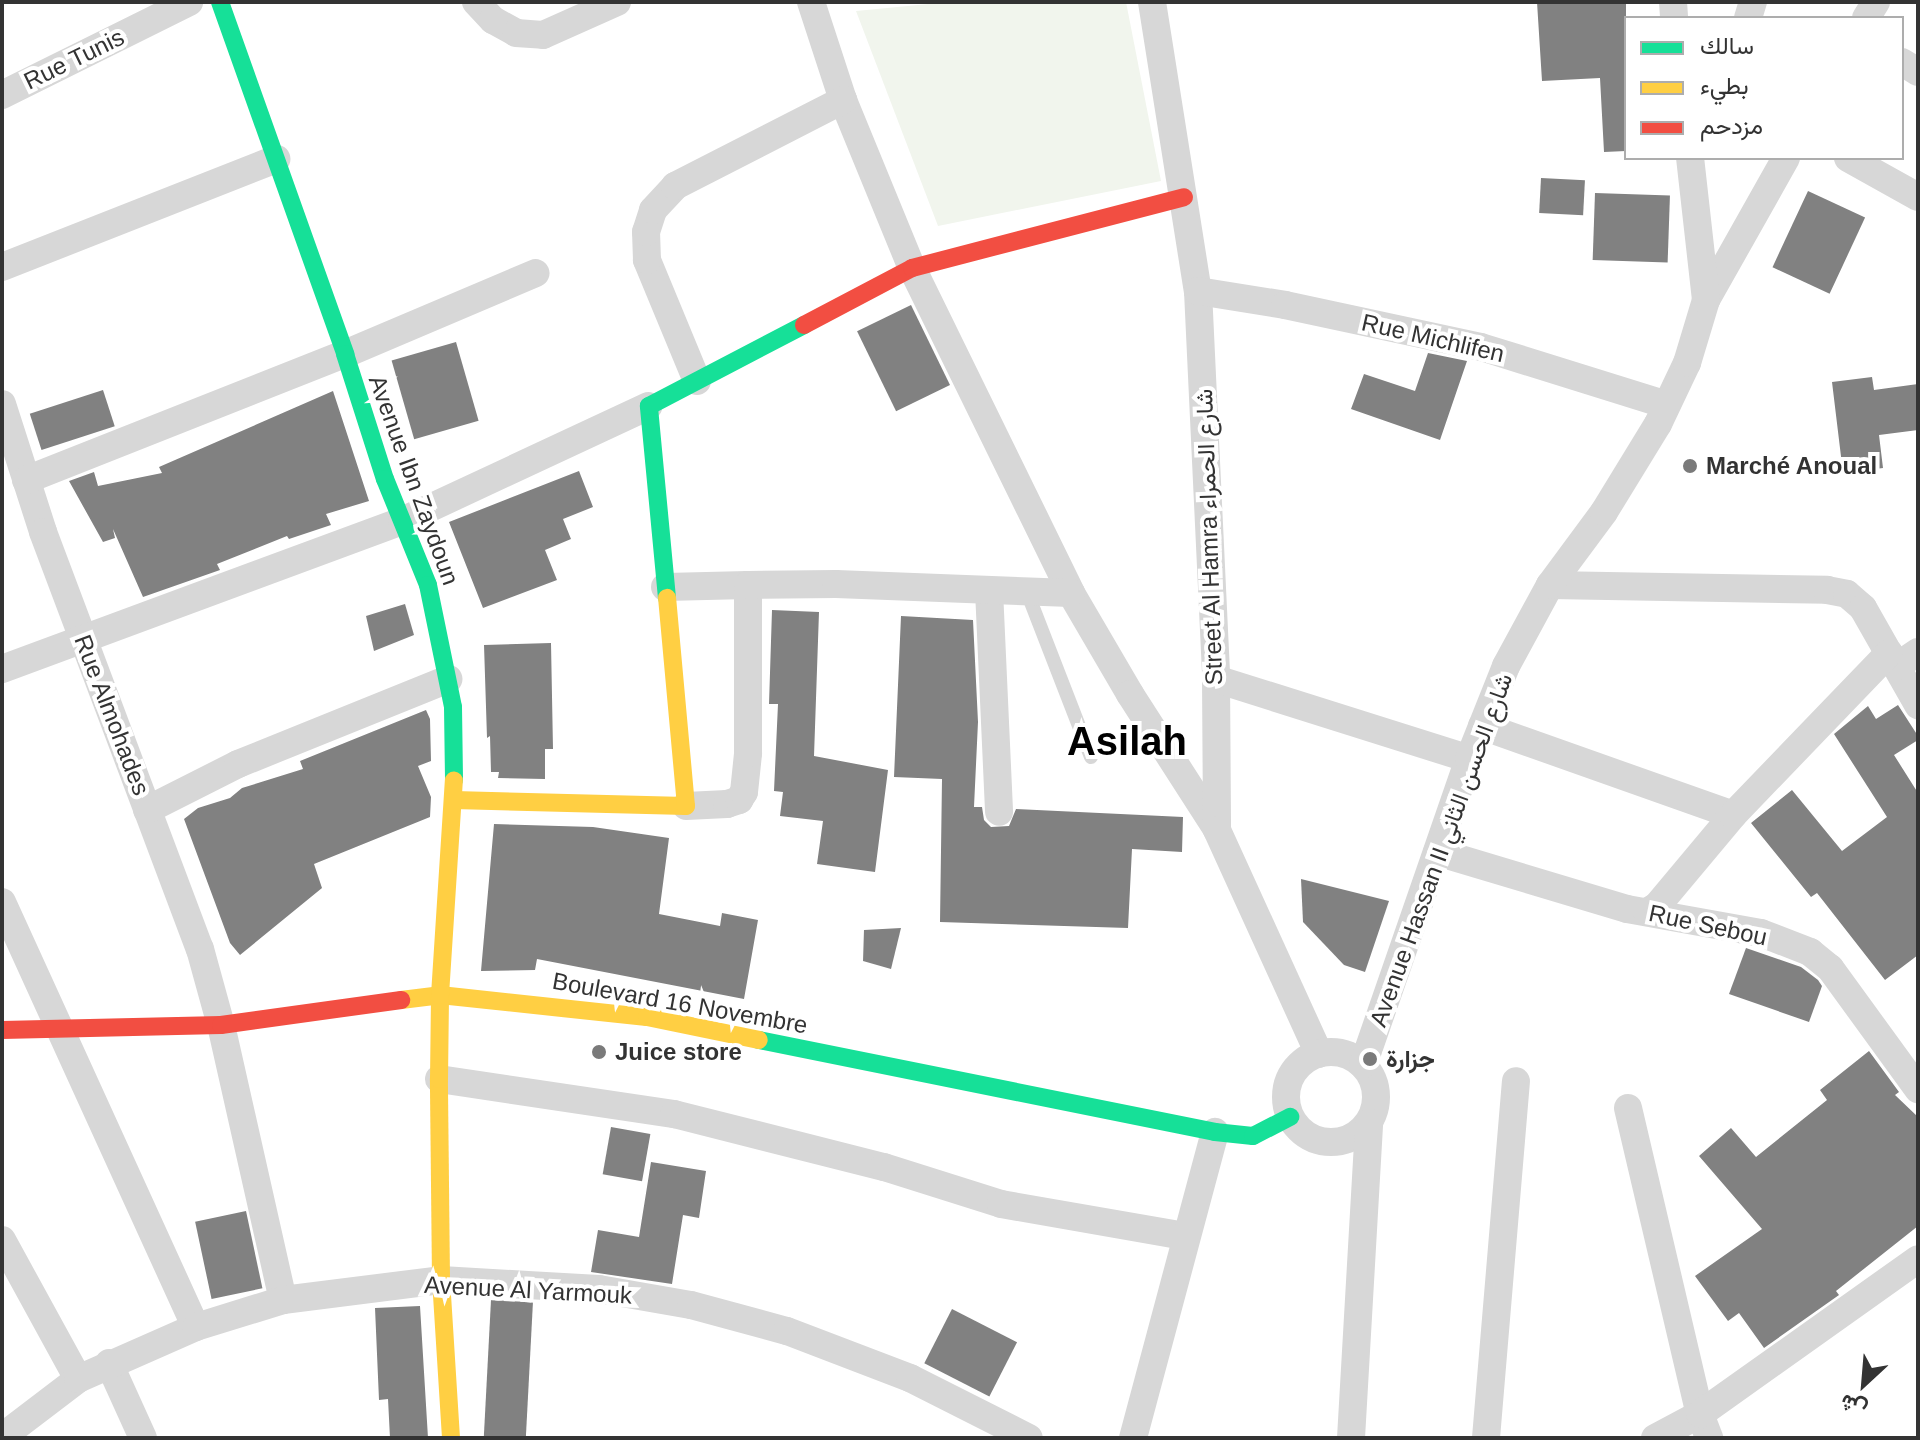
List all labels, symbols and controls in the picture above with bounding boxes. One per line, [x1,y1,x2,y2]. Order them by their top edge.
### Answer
legend [1624,16,1904,160]
street label: Rue Tunis [19,22,129,96]
text: سالك [1700,32,1754,59]
text: بطيء [1700,72,1749,99]
text: مزدحم [1700,112,1763,139]
street label: Rue Michlifen [1359,308,1507,368]
street label: Avenue Ibn Zaydoun [363,371,465,589]
street label: Street Al Hamra شارع الحمراء [1189,388,1229,686]
place label: Marché Anoual [1706,452,1878,480]
marker: Marché Anoual [1681,457,1699,475]
street label: Rue Almohades [68,630,156,800]
street label: Avenue Hassan II شارع الحسن الثاني [1364,669,1518,1031]
district label: Asilah [1067,717,1187,765]
street label: Rue Sebou [1646,898,1770,952]
street label: Boulevard 16 Novembre [550,966,810,1040]
place label: Juice store [615,1038,742,1066]
marker: Juice store [590,1043,608,1061]
place label: جزارة [1386,1045,1435,1073]
marker: جزارة [1361,1050,1379,1068]
street label: Avenue Al Yarmouk [422,1270,634,1310]
north arrow [1824,1344,1904,1424]
text: ش [1836,1389,1871,1423]

